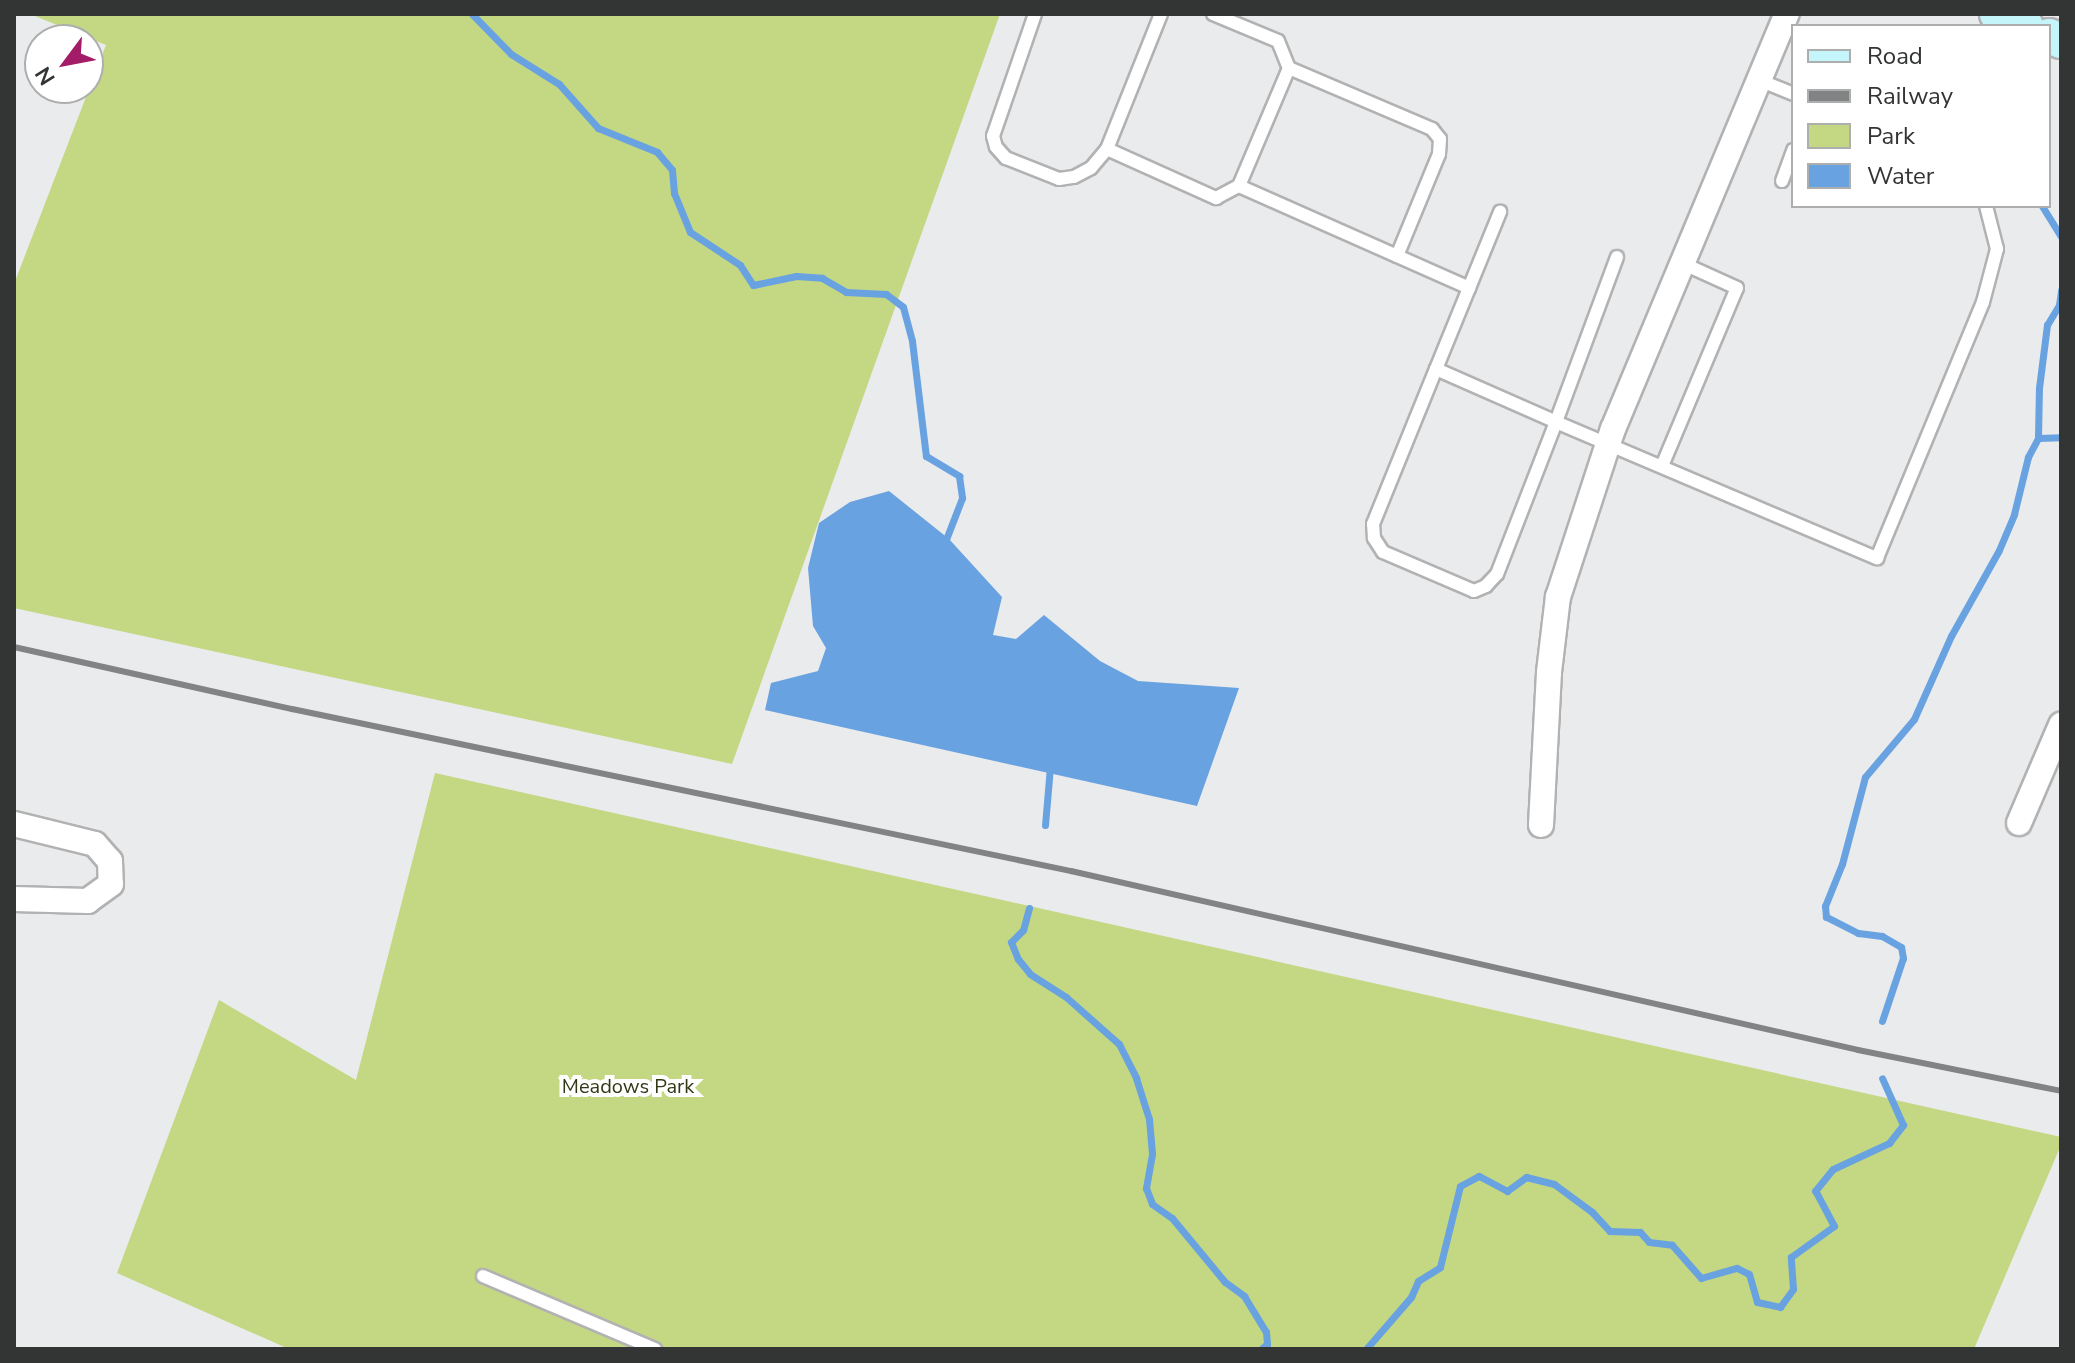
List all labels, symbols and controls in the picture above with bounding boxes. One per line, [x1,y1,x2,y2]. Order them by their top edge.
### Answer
north arrow [24,24,104,104]
legend [1791,24,2051,208]
text: Road [1867,40,1923,72]
text: N [28,61,62,91]
text: Railway [1867,80,1953,112]
text: Park [1867,120,1915,152]
text: Water [1867,160,1934,192]
park label: Meadows Park [562,1074,694,1098]

